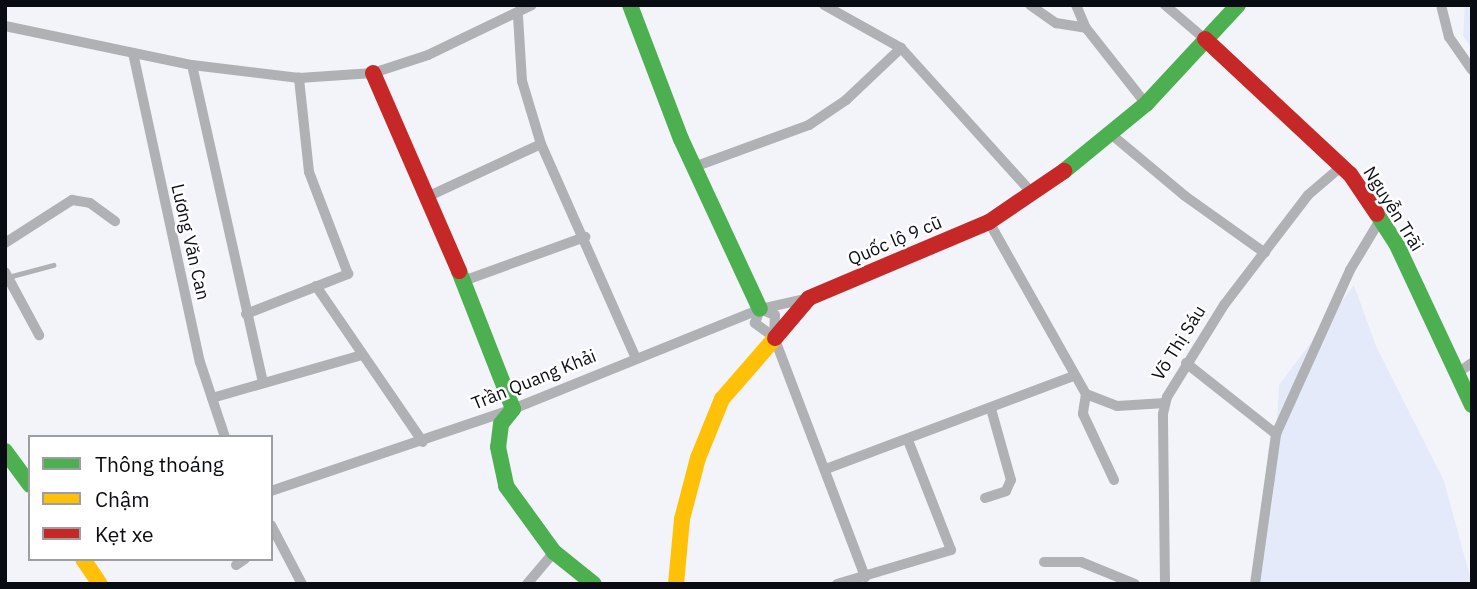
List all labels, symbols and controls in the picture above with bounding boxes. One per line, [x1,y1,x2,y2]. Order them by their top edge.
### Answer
street label: Nguyễn Trãi [1358,163,1428,255]
street label: Lương Văn Can [166,182,214,302]
street label: Quốc lộ 9 cũ [845,212,945,270]
street label: Võ Thị Sáu [1148,302,1210,384]
street label: Trần Quang Khải [469,345,599,415]
legend [28,435,273,561]
text: Thông thoáng [95,450,224,478]
text: Chậm [95,485,150,513]
text: Kẹt xe [95,520,154,548]

